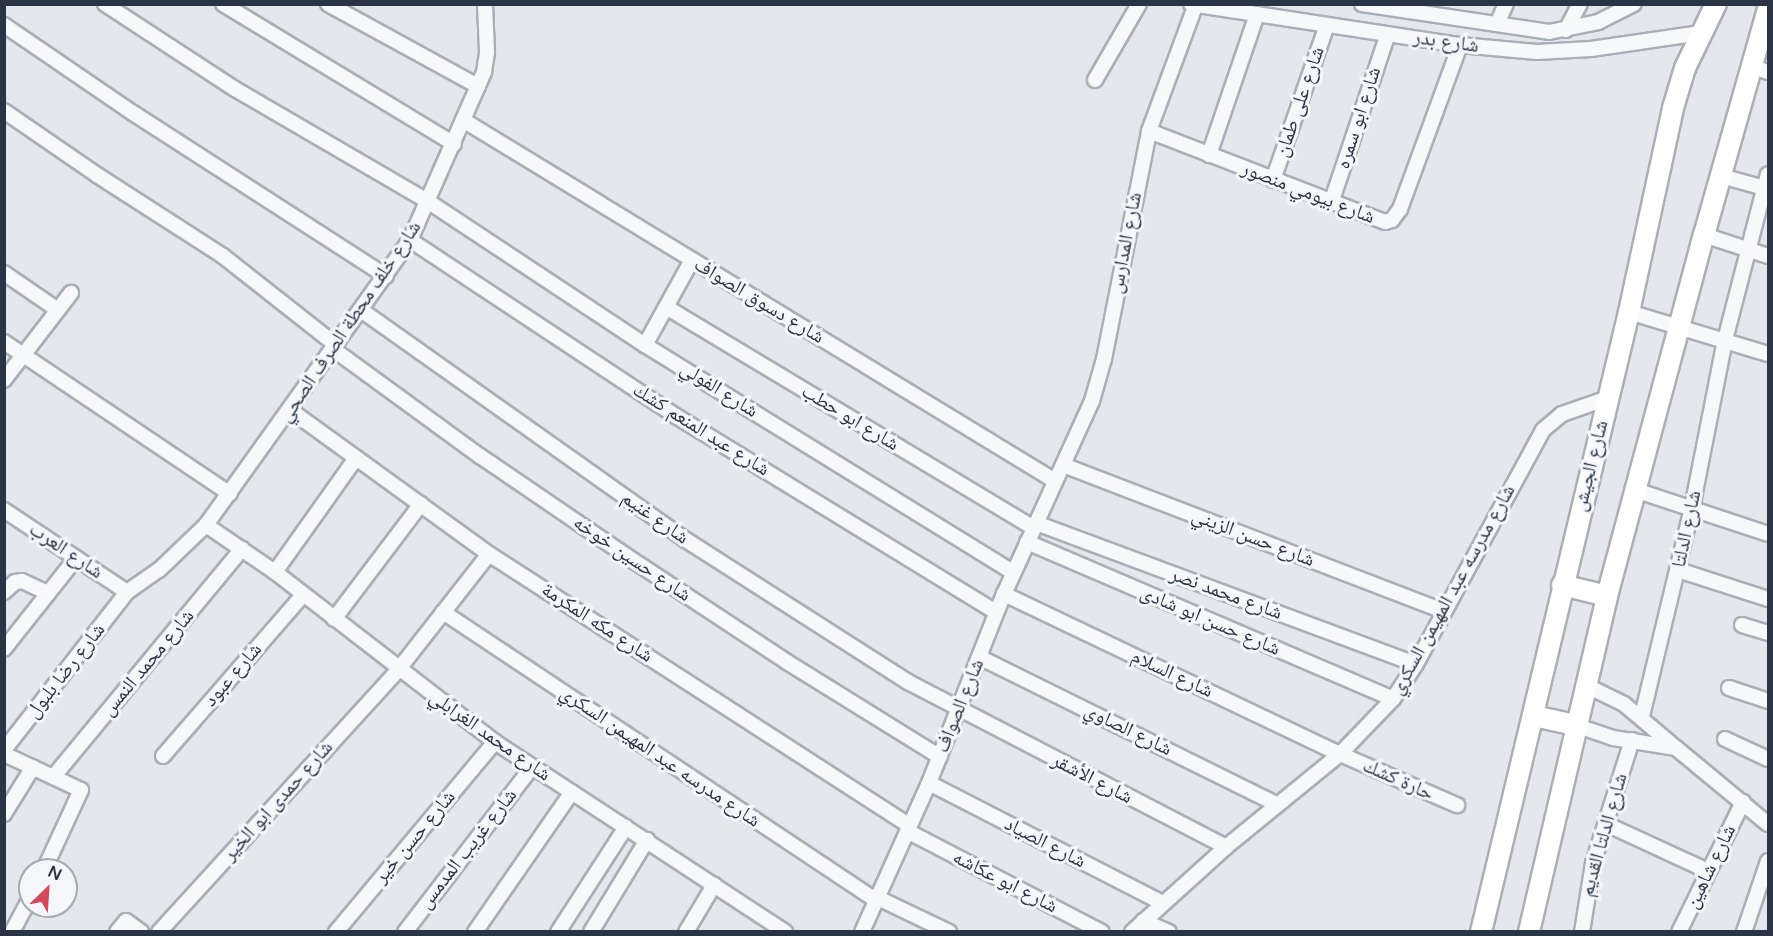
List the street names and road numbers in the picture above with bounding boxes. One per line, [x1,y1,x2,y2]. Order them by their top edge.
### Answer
street label: شارع بدر [1412,26,1480,58]
street label: شارع على طمان [1270,44,1330,160]
street label: شارع ابو سمره [1331,64,1387,172]
street label: شارع بيومي منصور [1238,157,1378,229]
street label: شارع المدارس [1104,190,1148,296]
street label: شارع خلف محطة الصرف الصحي [273,217,427,427]
street label: شارع دسوق الصواف [689,253,829,349]
street label: شارع الفولي [676,357,762,423]
street label: شارع عبد المنعم كشك [628,378,774,482]
street label: شارع ابو حطب [797,379,903,457]
street label: شارع الجيش [1568,418,1614,514]
street label: شارع مدرسه عبد المهيمن السكري [1385,481,1521,699]
street label: شارع غنيم [617,486,693,550]
street label: شارع الدلتا [1667,488,1707,570]
street label: شارع حسن الزيني [1188,504,1318,572]
street label: شارع حسين خوخه [568,511,696,607]
street label: شارع العرب [24,518,108,584]
street label: شارع محمد نصر [1167,563,1285,625]
street label: شارع مكه المكرمة [537,578,657,668]
street label: شارع حسن ابو شادى [1136,581,1284,661]
street label: شارع محمد النمس [96,605,200,721]
street label: شارع رضا بلبول [21,619,111,723]
street label: شارع عبود [199,638,267,712]
street label: شارع السلام [1127,645,1217,703]
street label: شارع الصواف [930,656,990,756]
street label: شارع مدرسه عبد المهيمن السكري [555,681,765,833]
street label: شارع محمد الغرابلي [425,685,555,787]
street label: شارع الصاوي [1080,698,1176,762]
street label: شارع حمدى ابو الخير [218,736,338,866]
street label: شارع الأشقر [1048,748,1136,810]
street label: حارة كشك [1359,754,1437,806]
street label: شارع الدلتا القديم [1575,771,1633,899]
street label: شارع غريب المدمس [414,784,522,914]
street label: شارع حسن خير [369,786,461,888]
street label: شارع الصياد [1000,812,1090,874]
street label: شارع شاهين [1680,821,1742,913]
street label: شارع ابو عكاشه [949,845,1061,919]

